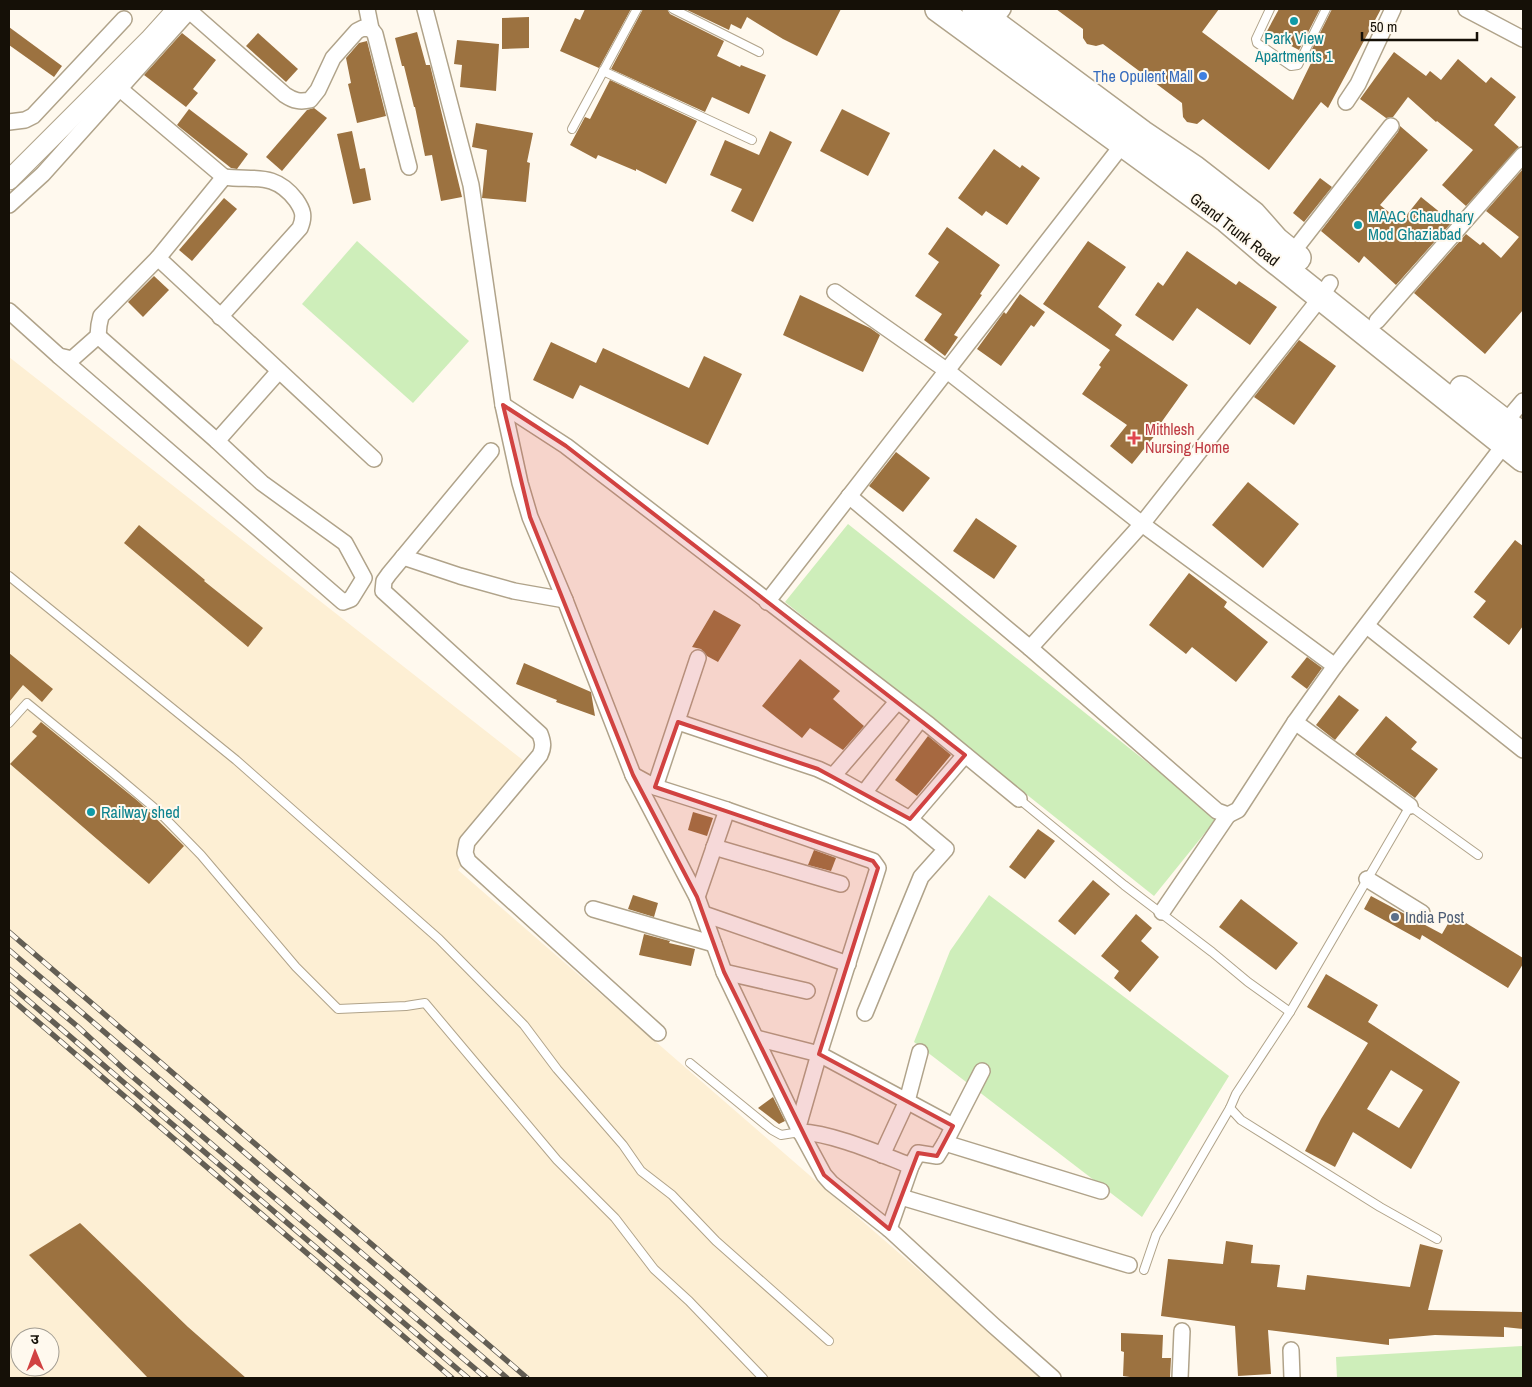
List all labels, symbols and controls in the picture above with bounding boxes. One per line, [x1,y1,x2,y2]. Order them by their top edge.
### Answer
scale bar [1362,10,1477,42]
marker: Park View Apartments 1 [1288,15,1300,27]
text: 50 m [1370,16,1397,37]
place label: Park View Apartments 1 [1254,27,1334,67]
place label: The Opulent Mall [1093,65,1193,87]
marker: The Opulent Mall [1197,70,1209,82]
street label: Grand Trunk Road [1186,187,1284,271]
place label: MAAC Chaudhary Mod Ghaziabad [1368,205,1474,245]
marker: MAAC Chaudhary Mod Ghaziabad [1352,219,1364,231]
place label: Mithlesh Nursing Home [1145,418,1230,458]
marker: Mithlesh Nursing Home [1127,431,1141,445]
place label: Railway shed [101,801,180,823]
marker: Railway shed [85,806,97,818]
place label: India Post [1405,906,1464,928]
marker: India Post [1389,911,1401,923]
north arrow [10,1327,60,1377]
text: उ [31,1330,40,1348]

